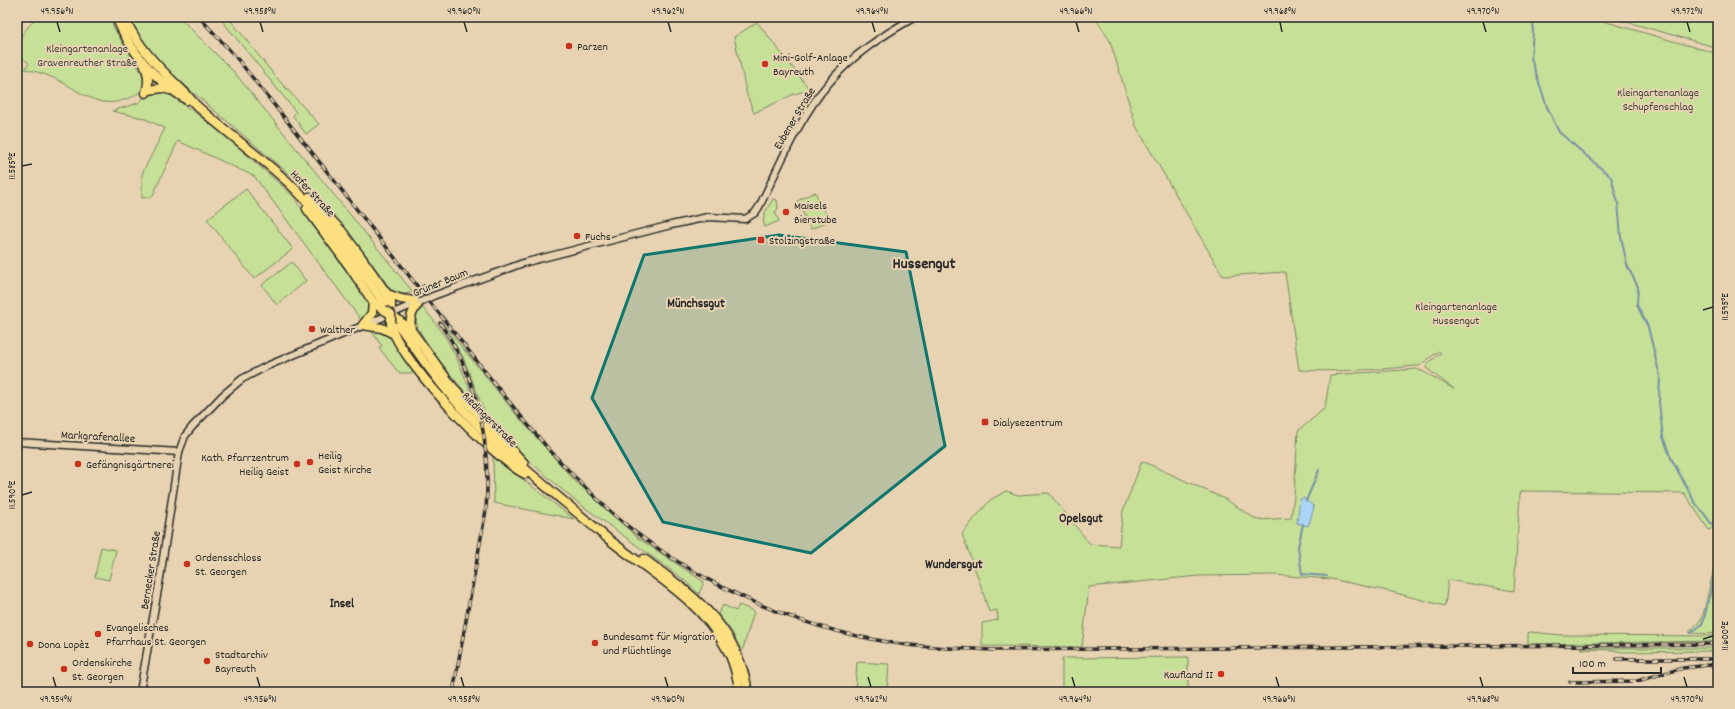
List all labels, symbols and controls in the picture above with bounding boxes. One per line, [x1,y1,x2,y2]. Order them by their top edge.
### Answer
text: 49.956°N [41,5,73,19]
text: 49.958°N [244,5,276,19]
text: 49.960°N [447,5,481,19]
text: 49.962°N [652,5,684,19]
text: 49.964°N [856,5,888,19]
text: 49.966°N [1060,5,1093,19]
text: 49.968°N [1264,5,1296,19]
text: 49.970°N [1467,5,1499,19]
text: 49.972°N [1671,5,1703,19]
place label: Parzen [577,39,608,56]
park label: Kleingartenanlage Gravenreuther Straße [37,41,137,72]
marker: Parzen [564,41,574,51]
place label: Mini-Golf-Anlage Bayreuth [773,50,848,81]
marker: Mini-Golf-Anlage Bayreuth [760,59,770,69]
street label: Eubener Straße [770,84,821,153]
park label: Kleingartenanlage Schupfenschlag [1617,85,1699,116]
text: 11.585°E [6,152,20,180]
street label: Hofer Straße [286,167,338,221]
place label: Maisels Bierstube [794,198,837,229]
marker: Maisels Bierstube [781,207,791,217]
place label: Fuchs [585,229,611,246]
marker: Fuchs [572,231,582,241]
place label: Stolzingstraße [769,233,835,250]
marker: Stolzingstraße [756,235,766,245]
district label: Hussengut [893,253,955,276]
street label: Grüner Baum [410,265,471,302]
text: 11.595°E [1719,293,1733,321]
district label: Münchssgut [667,295,725,314]
park label: Kleingartenanlage Hussengut [1415,299,1497,330]
place label: Walther [320,322,356,339]
marker: Walther [307,324,317,334]
street label: Riedingerstraße [457,389,520,452]
place label: Dialysezentrum [993,415,1063,432]
marker: Dialysezentrum [980,417,990,427]
street label: Markgrafenallee [60,427,135,448]
place label: Heilig Geist Kirche [318,448,372,479]
place label: Kath. Pfarrzentrum Heilig Geist [201,450,290,481]
place label: Gefängnisgärtnerei [86,457,174,474]
marker: Heilig Geist Kirche [305,457,315,467]
marker: Gefängnisgärtnerei [73,459,83,469]
marker: Kath. Pfarrzentrum Heilig Geist [292,459,302,469]
text: 11.590°E [6,480,20,509]
district label: Opelsgut [1059,510,1103,529]
street label: Bernecker Straße [137,530,166,611]
place label: Ordensschloss St. Georgen [195,550,262,581]
district label: Wundersgut [925,556,983,575]
marker: Ordensschloss St. Georgen [182,559,192,569]
district label: Insel [330,595,355,614]
place label: Evangelisches Pfarrhaus St. Georgen [106,620,206,651]
text: 11.600°E [1719,621,1733,651]
marker: Evangelisches Pfarrhaus St. Georgen [93,629,103,639]
place label: Bundesamt für Migration und Flüchtlinge [603,629,716,660]
place label: Dona Lopèz [38,637,89,654]
marker: Bundesamt für Migration und Flüchtlinge [590,638,600,648]
marker: Dona Lopèz [25,639,35,649]
place label: Stadtarchiv Bayreuth [215,647,268,678]
scale bar [1573,649,1661,675]
place label: Ordenskirche St. Georgen [72,655,132,686]
marker: Stadtarchiv Bayreuth [202,656,212,666]
text: 100 m [1579,656,1606,673]
marker: Ordenskirche St. Georgen [59,664,69,674]
place label: Kaufland II [1164,667,1213,684]
marker: Kaufland II [1216,669,1226,679]
text: 49.954°N [40,693,72,707]
text: 49.956°N [244,693,276,707]
text: 49.958°N [448,693,480,707]
text: 49.960°N [651,693,685,707]
text: 49.962°N [855,693,887,707]
text: 49.964°N [1059,693,1091,707]
text: 49.966°N [1263,693,1296,707]
text: 49.968°N [1467,693,1499,707]
text: 49.970°N [1671,693,1703,707]

